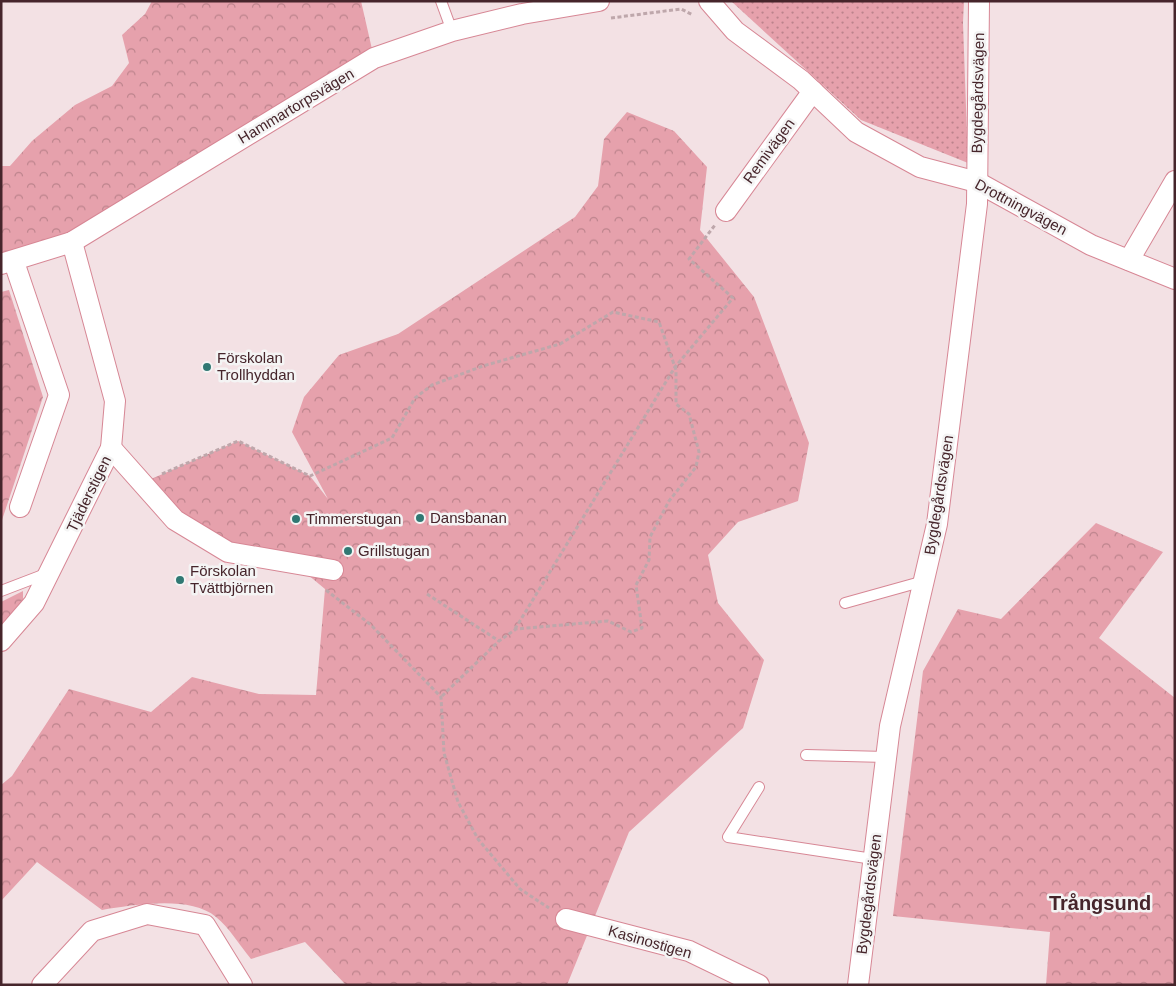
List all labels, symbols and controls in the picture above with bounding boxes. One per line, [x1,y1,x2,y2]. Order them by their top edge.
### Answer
street label: Bygdegårdsvägen [968,32,987,154]
street label: Hammartorpsvägen [235,64,357,147]
street label: Remivägen [739,115,798,186]
street label: Drottningvägen [972,175,1070,238]
place label: Förskolan Trollhyddan [217,349,295,383]
marker: Förskolan Trollhyddan [201,361,213,373]
street label: Bygdegårdsvägen [921,434,956,556]
street label: Tjäderstigen [63,453,114,535]
place label: Dansbanan [430,509,507,526]
place label: Timmerstugan [306,510,401,527]
marker: Dansbanan [414,512,426,524]
marker: Timmerstugan [290,513,302,525]
place label: Grillstugan [358,542,430,559]
marker: Grillstugan [342,545,354,557]
place label: Förskolan Tvättbjörnen [190,562,273,596]
marker: Förskolan Tvättbjörnen [174,574,186,586]
street label: Bygdegårdsvägen [853,833,884,955]
district label: Trångsund [1049,892,1151,914]
street label: Kasinostigen [607,922,694,962]

